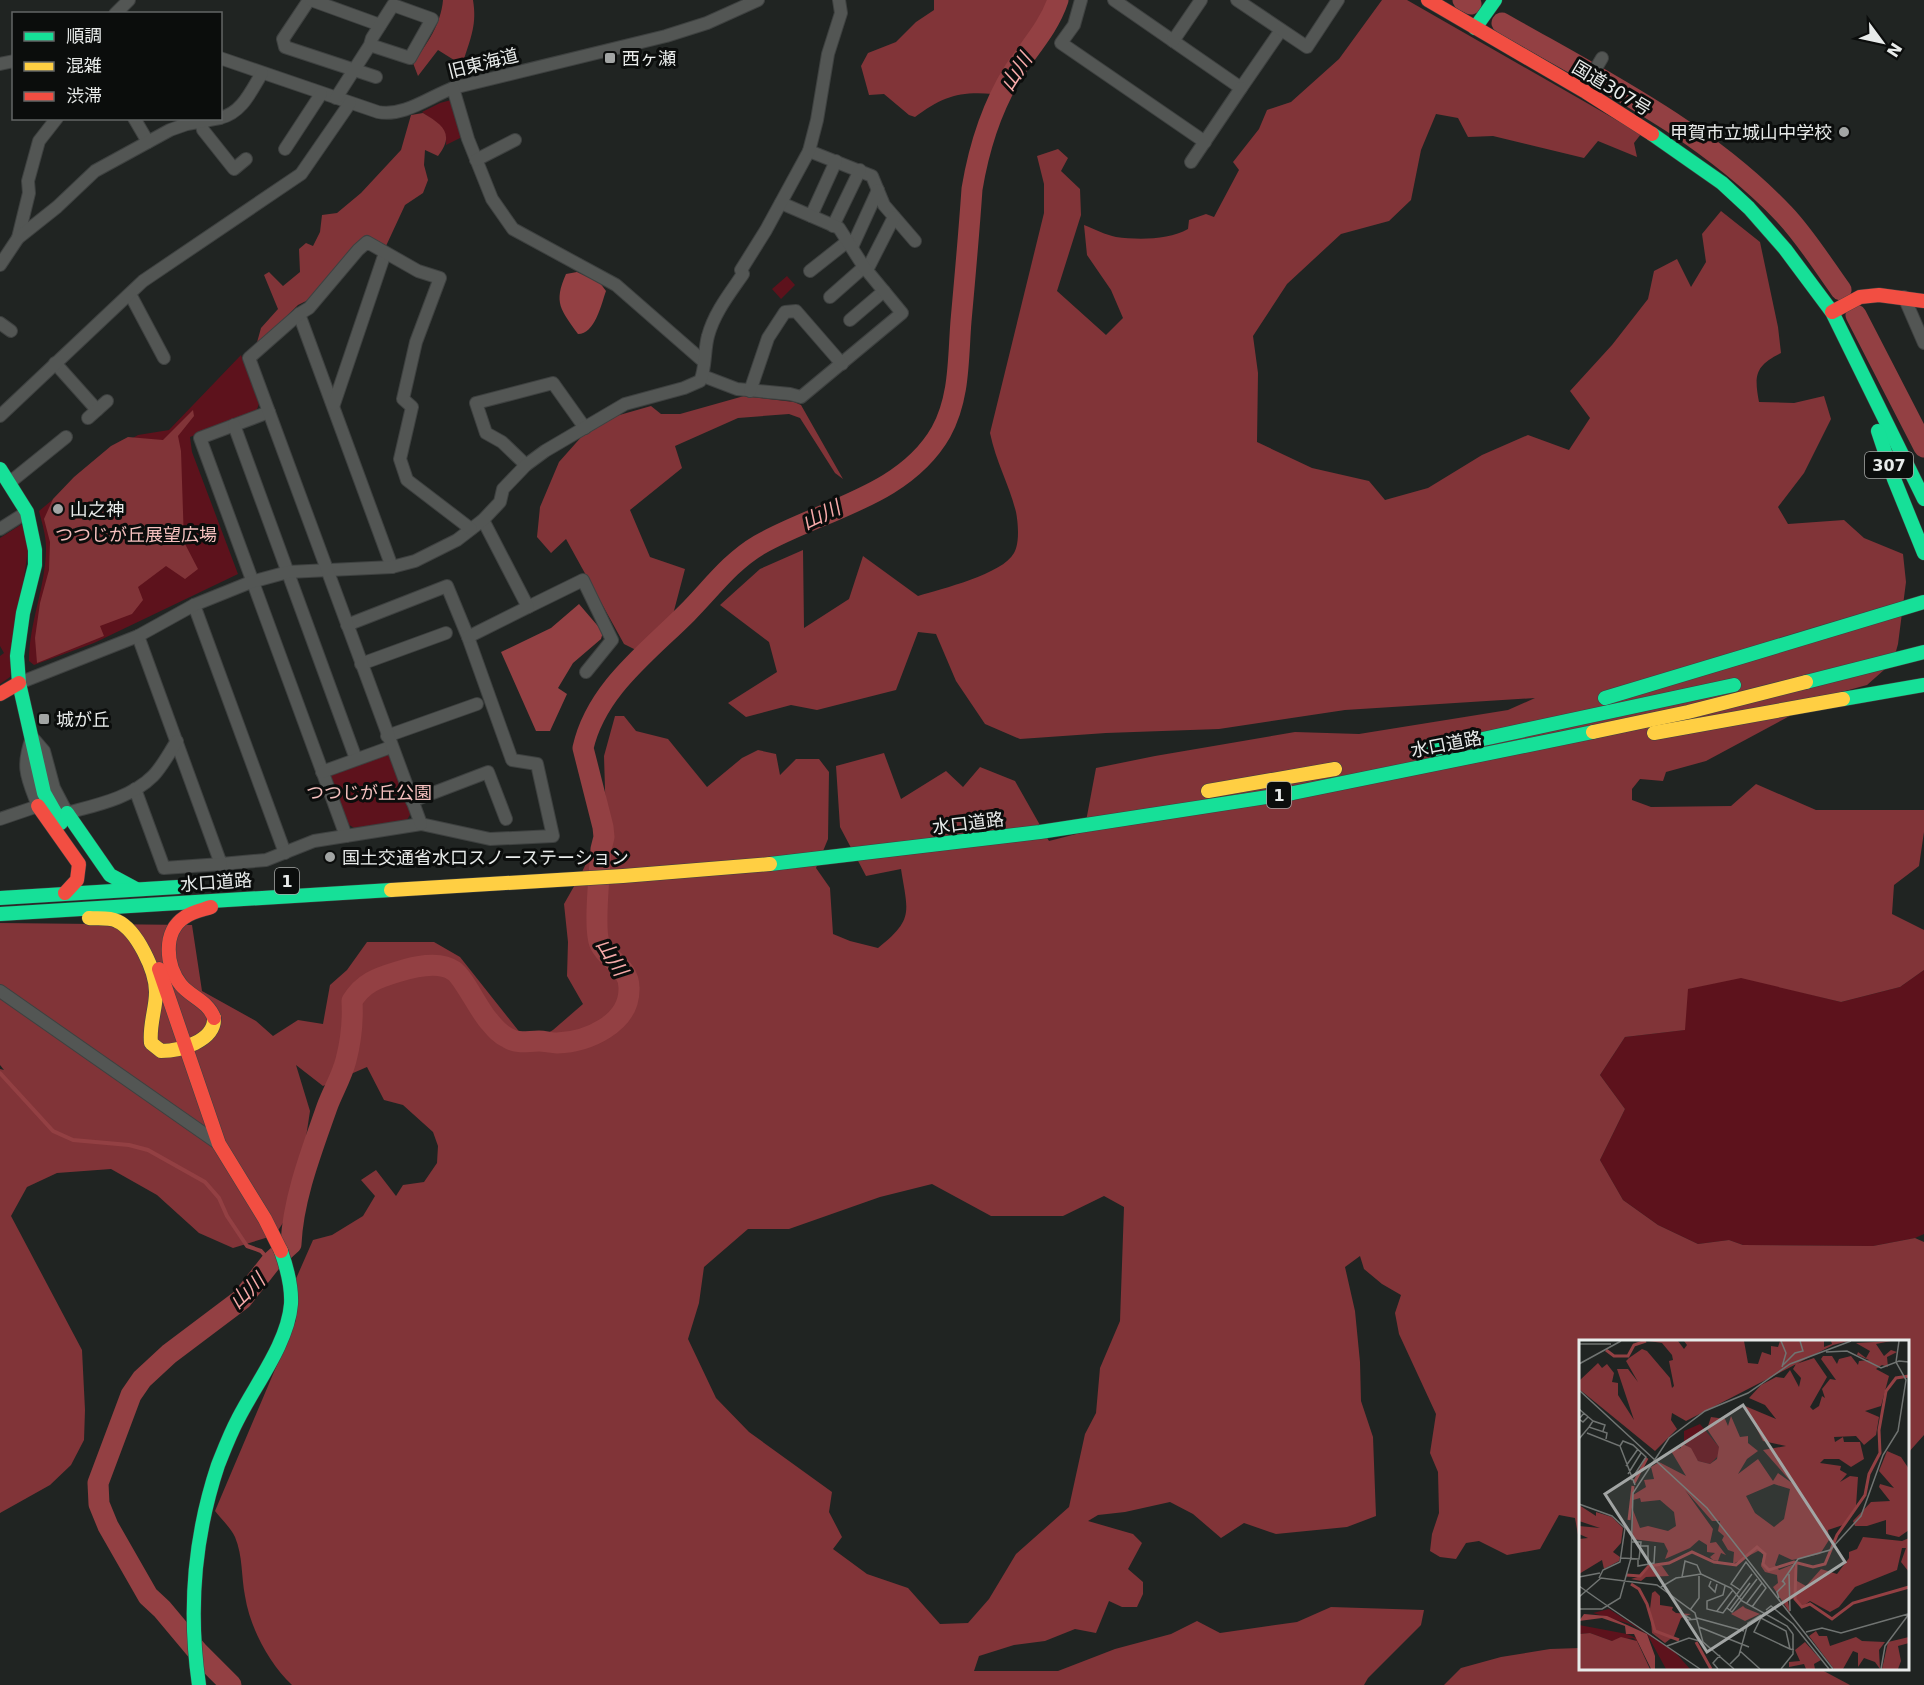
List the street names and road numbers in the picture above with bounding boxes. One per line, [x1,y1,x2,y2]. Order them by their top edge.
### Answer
street label: 旧東海道 [446,44,520,82]
street label: 国道307号 [1569,56,1655,120]
road number: 307 [1865,452,1913,478]
street label: 水口道路 [1409,727,1483,761]
road number: 1 [1267,782,1291,808]
street label: 水口道路 [931,808,1005,838]
road number: 1 [275,868,299,894]
street label: 水口道路 [179,869,253,895]

